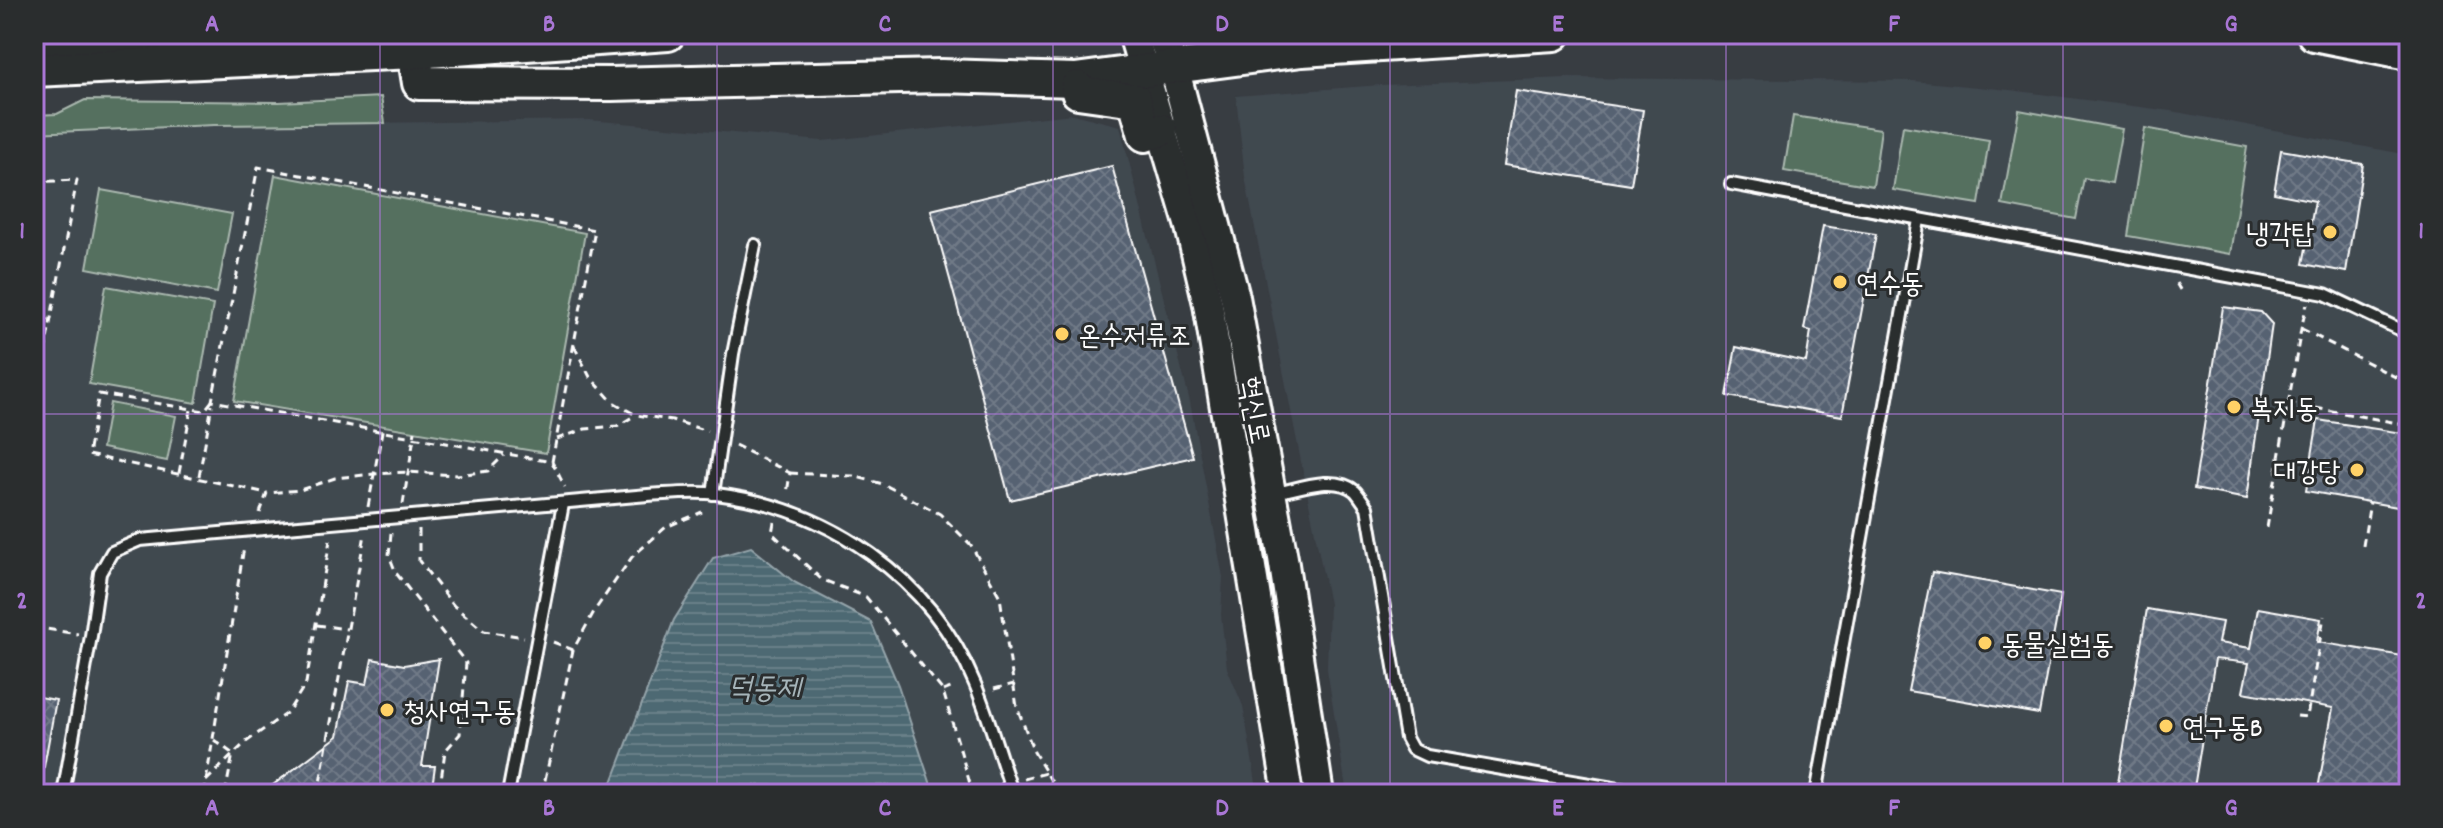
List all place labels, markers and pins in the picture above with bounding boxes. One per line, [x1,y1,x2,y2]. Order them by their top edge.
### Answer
place label: 냉각탑 [2246,217,2314,257]
marker: 냉각탑 [2321,223,2339,241]
place label: 연수동 [1856,267,1924,307]
marker: 연수동 [1831,273,1849,291]
place label: 온수저류조 [1078,319,1191,359]
marker: 온수저류조 [1053,325,1071,343]
place label: 복지동 [2250,392,2318,432]
marker: 복지동 [2225,398,2243,416]
place label: 대강당 [2273,455,2341,495]
marker: 대강당 [2348,461,2366,479]
place label: 동물실험동 [2001,628,2114,668]
marker: 동물실험동 [1976,634,1994,652]
place label: 청사연구동 [403,695,516,735]
marker: 청사연구동 [378,701,396,719]
place label: 연구동B [2182,711,2263,751]
marker: 연구동B [2157,717,2175,735]

